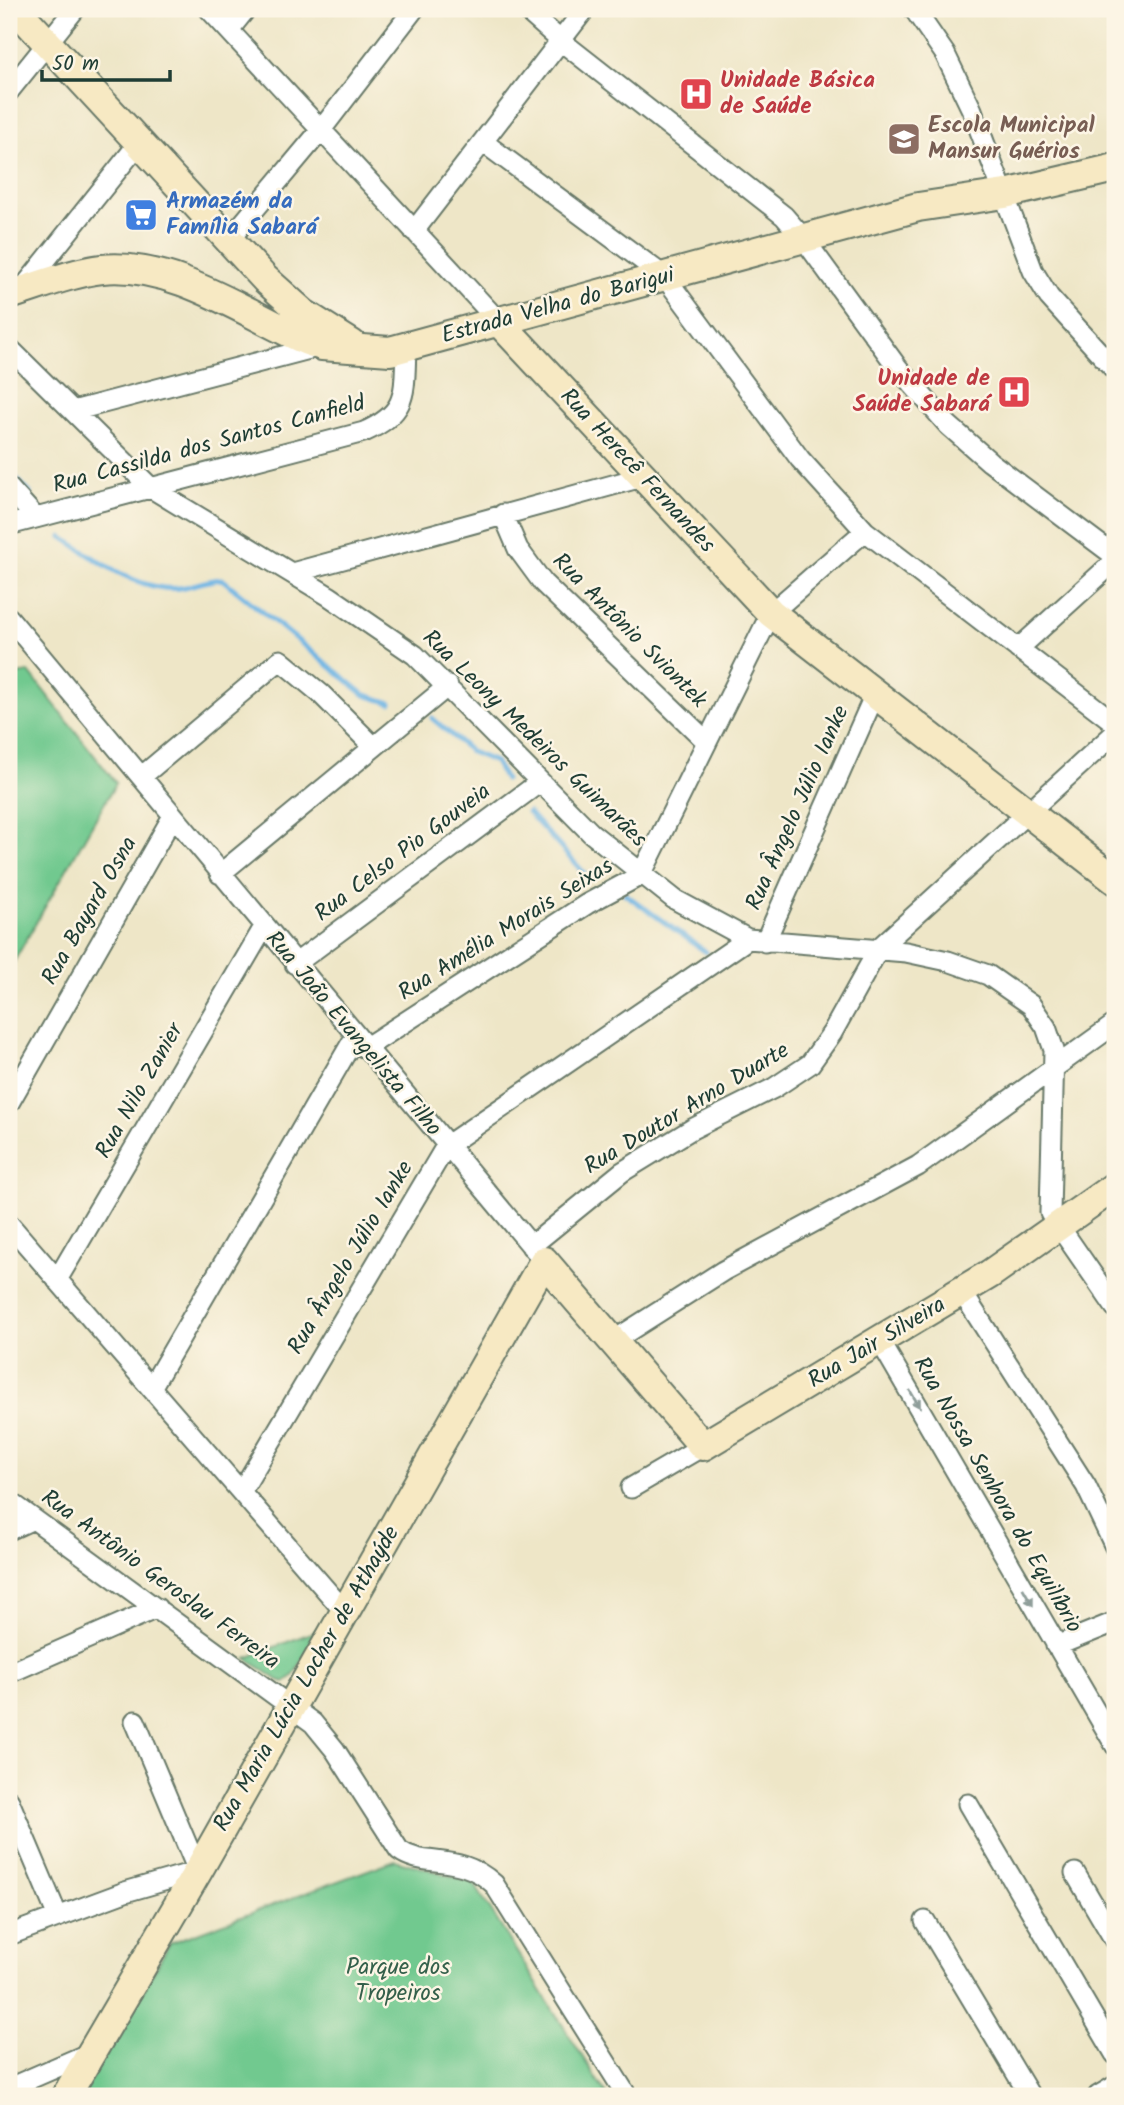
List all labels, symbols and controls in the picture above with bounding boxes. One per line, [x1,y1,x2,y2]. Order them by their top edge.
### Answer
scale bar [42,38,170,82]
text: 50 m [52,48,99,81]
place label: Unidade Básica de Saúde [720,63,875,125]
hospital icon: Unidade Básica de Saúde [677,75,715,113]
place label: Escola Municipal Mansur Guérios [928,108,1095,170]
school or university icon: Escola Municipal Mansur Guérios [885,120,923,158]
place label: Armazém da Família Sabará [166,184,320,246]
supermarket icon: Armazém da Família Sabará [122,196,160,234]
street label: Estrada Velha do Barigui [438,257,680,354]
place label: Unidade de Saúde Sabará [853,361,993,423]
hospital icon: Unidade de Saúde Sabará [995,373,1033,411]
street label: Rua Herecê Fernandes [551,380,724,562]
street label: Rua Cassilda dos Santos Canfield [49,386,370,504]
street label: Rua Antônio Sviontek [543,545,715,717]
street label: Rua Leony Medeiros Guimarães [413,621,655,857]
street label: Rua Ângelo Júlio Ianke [737,700,859,916]
street label: Rua Celso Pio Gouveia [307,774,499,932]
street label: Rua Bayard Osna [33,830,147,992]
street label: Rua Amélia Morais Seixas [391,849,621,1011]
street label: Rua João Evangelista Filho [256,923,450,1145]
street label: Rua Nilo Zanier [87,1015,194,1166]
street label: Rua Doutor Arno Duarte [577,1033,797,1185]
street label: Rua Ângelo Júlio Ianke [279,1154,423,1362]
street label: Rua Jair Silveira [801,1287,953,1399]
street label: Rua Nossa Senhora do Equilíbrio [903,1350,1091,1640]
one-way arrow [909,1390,921,1409]
street label: Rua Antônio Geroslau Ferreira [33,1481,287,1679]
street label: Rua Maria Lúcia Locher de Athaýde [204,1519,410,1839]
one-way arrow [1022,1587,1034,1606]
park label: Parque dos Tropeiros [346,1950,450,2012]

